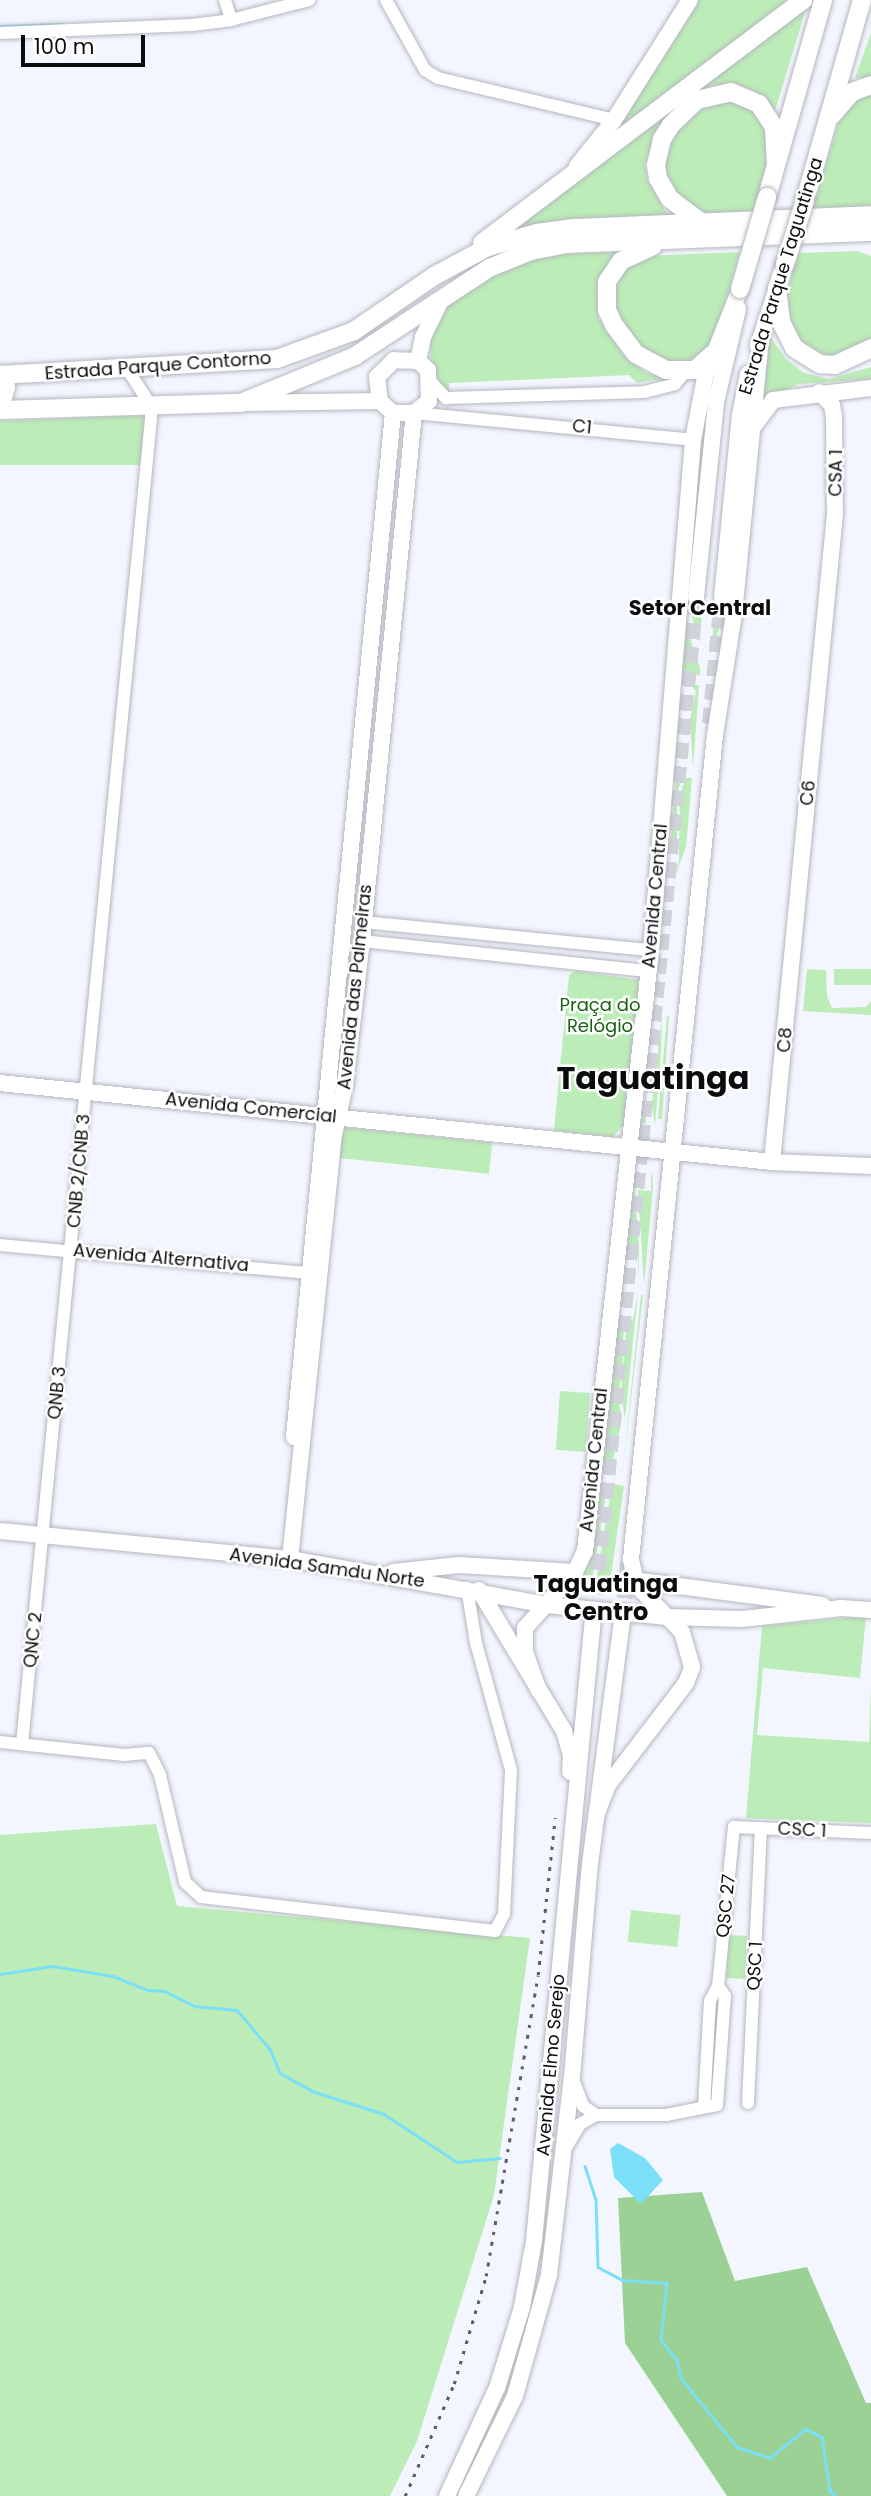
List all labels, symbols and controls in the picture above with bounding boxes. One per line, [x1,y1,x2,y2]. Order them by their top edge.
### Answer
scale bar [24,21,149,65]
text: 100 m [34,32,94,61]
street label: Estrada Parque Taguatinga [735,155,827,397]
street label: Estrada Parque Contorno [44,347,272,385]
street label: C1 [571,415,593,439]
street label: CSA 1 [825,449,847,497]
district label: Setor Central [629,595,771,621]
street label: C6 [796,779,820,807]
street label: Avenida Central [638,823,672,969]
street label: Avenida das Palmeiras [333,883,377,1091]
park label: Praça do Relógio [560,995,640,1038]
street label: C8 [773,1026,797,1054]
district label: Taguatinga [556,1059,750,1097]
street label: Avenida Comercial [164,1088,338,1128]
street label: CNB 2/CNB 3 [63,1113,95,1229]
street label: Avenida Alternativa [72,1240,250,1276]
street label: QNB 3 [43,1365,71,1421]
street label: Avenida Central [576,1387,612,1533]
street label: Avenida Samdu Norte [228,1544,426,1592]
district label: Taguatinga Centro [534,1570,678,1626]
street label: QNC 2 [19,1611,47,1669]
street label: CSC 1 [777,1818,827,1842]
street label: QSC 27 [712,1873,740,1939]
street label: QSC 1 [743,1941,767,1991]
street label: Avenida Elmo Serejo [532,1973,570,2157]

